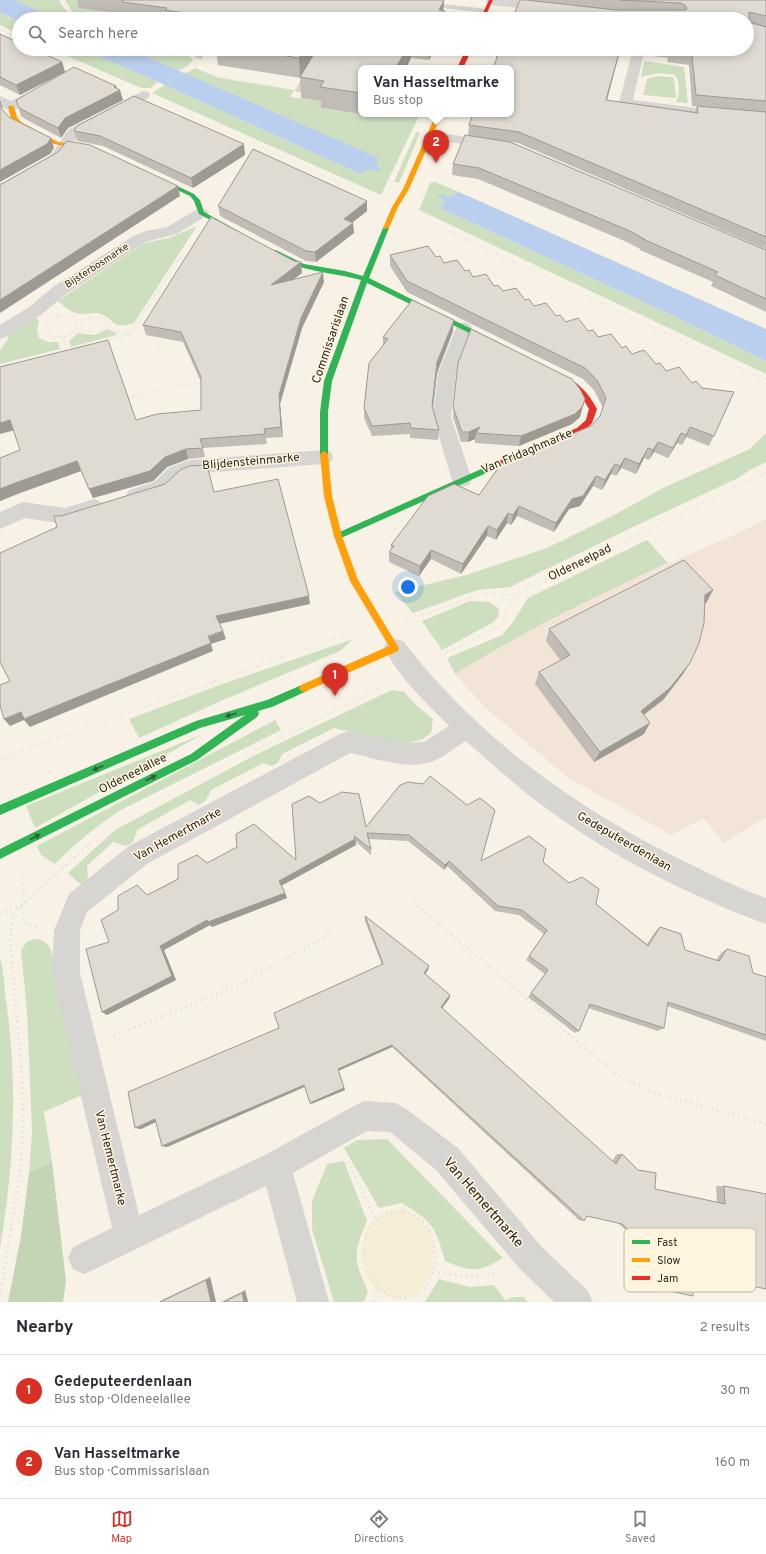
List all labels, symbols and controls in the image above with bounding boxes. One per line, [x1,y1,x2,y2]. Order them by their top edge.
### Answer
search box [12,12,754,56]
icon: search [26,23,48,45]
text: Search here [58,25,138,44]
popup [358,65,514,117]
text: Van Hasseltmarke [373,74,499,93]
text: Bus stop [373,93,423,109]
pin: 2 [423,130,449,163]
street label: Bijsterbosmarke [63,240,131,292]
street label: Commissarislaan [309,294,353,386]
street label: Van Fridaghmarke [479,426,575,478]
street label: Blijdensteinmarke [202,450,300,474]
street label: Oldeneelpad [546,541,614,585]
your location [398,577,418,597]
pin: 1 [322,663,348,696]
one-way arrow [225,712,237,718]
street label: Oldeneelallee [96,750,170,798]
one-way arrow [91,765,103,771]
one-way arrow [145,775,157,782]
street label: Van Hemertmarke [131,804,225,866]
street label: Gedeputeerdenlaan [574,808,674,876]
one-way arrow [29,834,41,841]
street label: Van Hemertmarke [90,1109,130,1207]
street label: Van Hemertmarke [439,1154,527,1252]
legend [624,1228,756,1292]
text: Fast [657,1236,677,1250]
text: Slow [657,1254,680,1268]
text: Jam [657,1272,678,1286]
text: Nearby [16,1317,73,1339]
text: 2 results [700,1320,750,1336]
text: Gedeputeerdenlaan [54,1373,192,1392]
text: 1 [26,1383,32,1399]
text: 30 m [720,1383,750,1399]
text: Bus stop · Oldeneelallee [54,1392,191,1408]
text: Van Hasseltmarke [54,1445,180,1464]
text: 2 [25,1455,33,1471]
text: 160 m [715,1455,750,1471]
text: Bus stop · Commissarislaan [54,1464,210,1480]
tab: Map [111,1508,133,1546]
tab: Directions [354,1508,404,1546]
tab: Saved [625,1508,655,1546]

